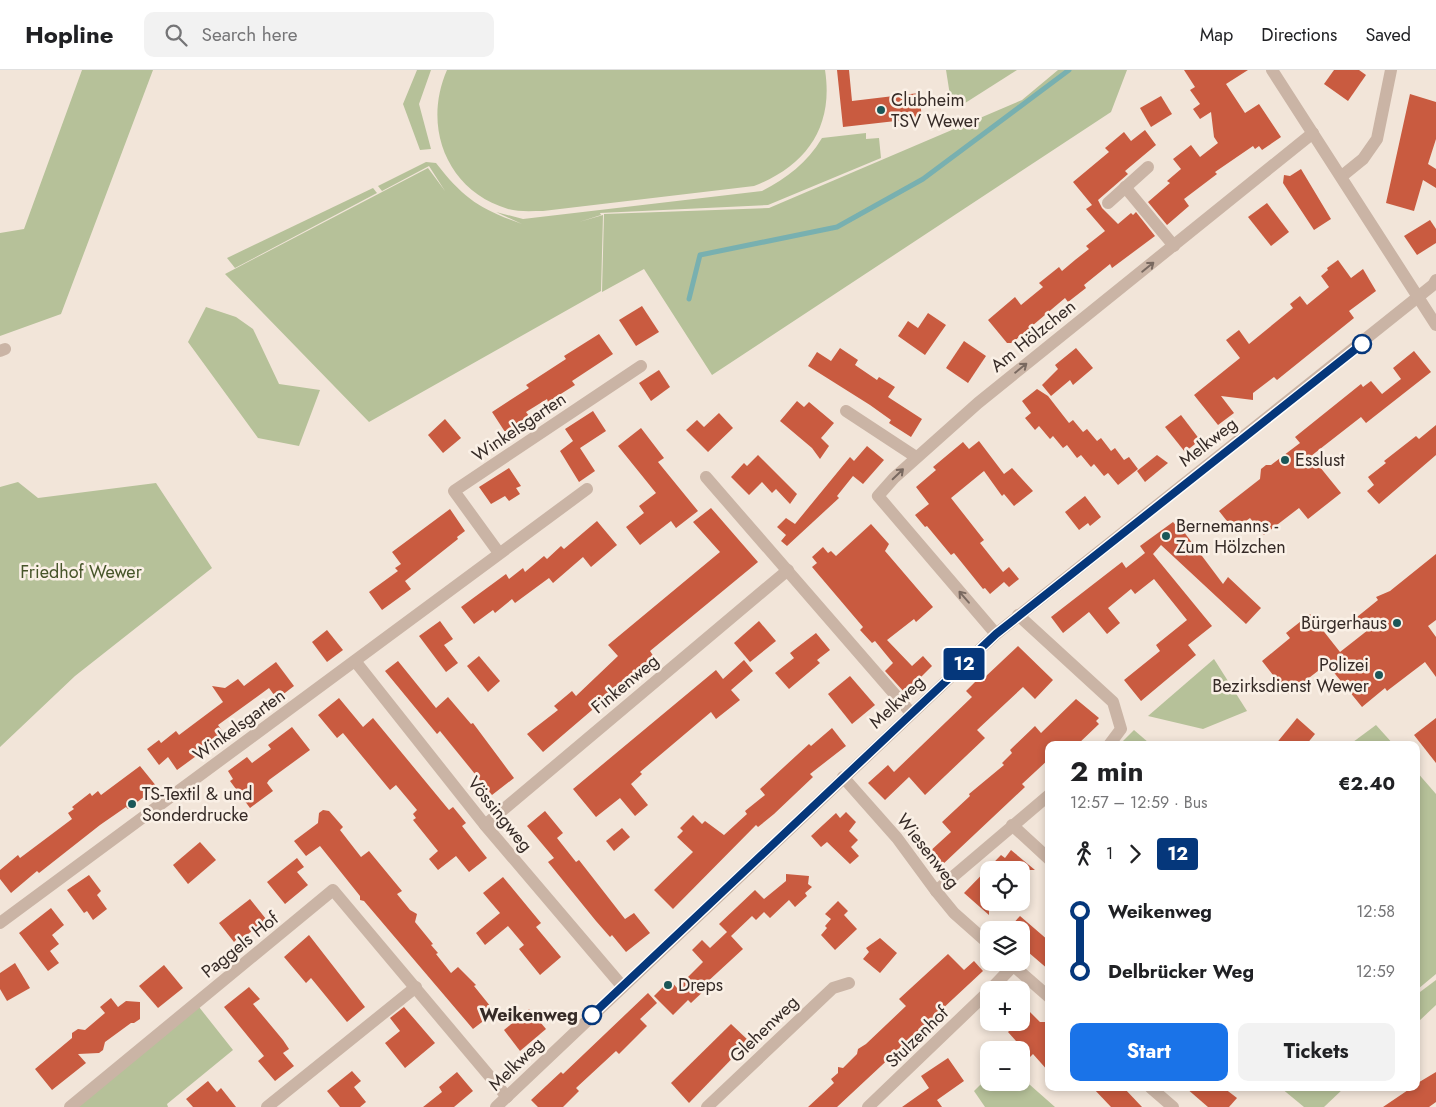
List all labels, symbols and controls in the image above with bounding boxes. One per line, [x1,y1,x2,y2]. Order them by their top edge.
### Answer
search box [144,12,494,57]
text: Hopline [25,17,114,52]
icon: search [162,21,190,49]
text: Search here [202,21,298,48]
text: Map [1200,22,1233,48]
text: Directions [1261,22,1337,48]
text: Saved [1365,22,1411,48]
place label: Clubheim TSV Wewer [891,87,980,134]
marker: Clubheim TSV Wewer [875,104,887,116]
one-way arrow [1141,261,1154,272]
street label: Am Hölzchen [985,294,1081,378]
unlabelled marker [1352,334,1372,354]
one-way arrow [1014,363,1027,374]
street label: Winkelsgarten [467,386,571,468]
street label: Melkweg [1173,411,1243,473]
place label: Esslust [1295,447,1345,473]
marker: Esslust [1279,454,1291,466]
one-way arrow [892,468,904,480]
place label: Bernemanns - Zum Hölzchen [1176,513,1286,560]
marker: Bernemanns - Zum Hölzchen [1160,530,1172,542]
park label: Friedhof Wewer [20,559,143,585]
one-way arrow [959,590,970,603]
place label: Bürgerhaus [1301,610,1387,636]
marker: Bürgerhaus [1391,617,1403,629]
street label: Finkenweg [586,648,664,720]
line badge: 12 [942,648,986,680]
text: 12 [954,651,974,677]
place label: Polizei Bezirksdienst Wewer [1212,652,1370,699]
street label: Melkweg [863,669,931,735]
marker: Polizei Bezirksdienst Wewer [1373,669,1385,681]
street label: Winkelsgarten [188,683,290,767]
text: 2 min [1070,751,1144,792]
text: €2.40 [1338,770,1395,797]
street label: Vössingweg [461,771,539,857]
place label: TS-Textil & und Sonderdrucke [142,781,252,828]
text: 12:57 – 12:59 · Bus [1070,791,1208,814]
marker: TS-Textil & und Sonderdrucke [126,798,138,810]
street label: Wiesenweg [890,808,966,894]
icon: walk [1070,840,1098,868]
icon: forward [1121,840,1149,868]
text: 12 [1167,841,1188,867]
text: 1 [1106,842,1113,865]
map controls [980,861,1030,1091]
button: locate [980,861,1030,911]
text: Weikenweg [1108,898,1212,925]
text: 12:58 [1356,900,1395,923]
street label: Paggels Hof [196,905,285,984]
button: layers [980,921,1030,971]
text: Delbrücker Weg [1108,958,1254,985]
text: 12:59 [1356,960,1395,983]
place label: Dreps [678,972,723,998]
marker: Dreps [662,979,674,991]
button: + [980,981,1030,1031]
street label: Glehenweg [724,989,804,1069]
street label: Stulzenhof [880,1000,955,1074]
place label: Weikenweg [480,1002,578,1028]
marker: Weikenweg [582,1005,602,1025]
button: Start [1070,1023,1228,1081]
button: Tickets [1238,1023,1395,1081]
street label: Melkweg [483,1031,549,1097]
button: − [980,1041,1030,1091]

